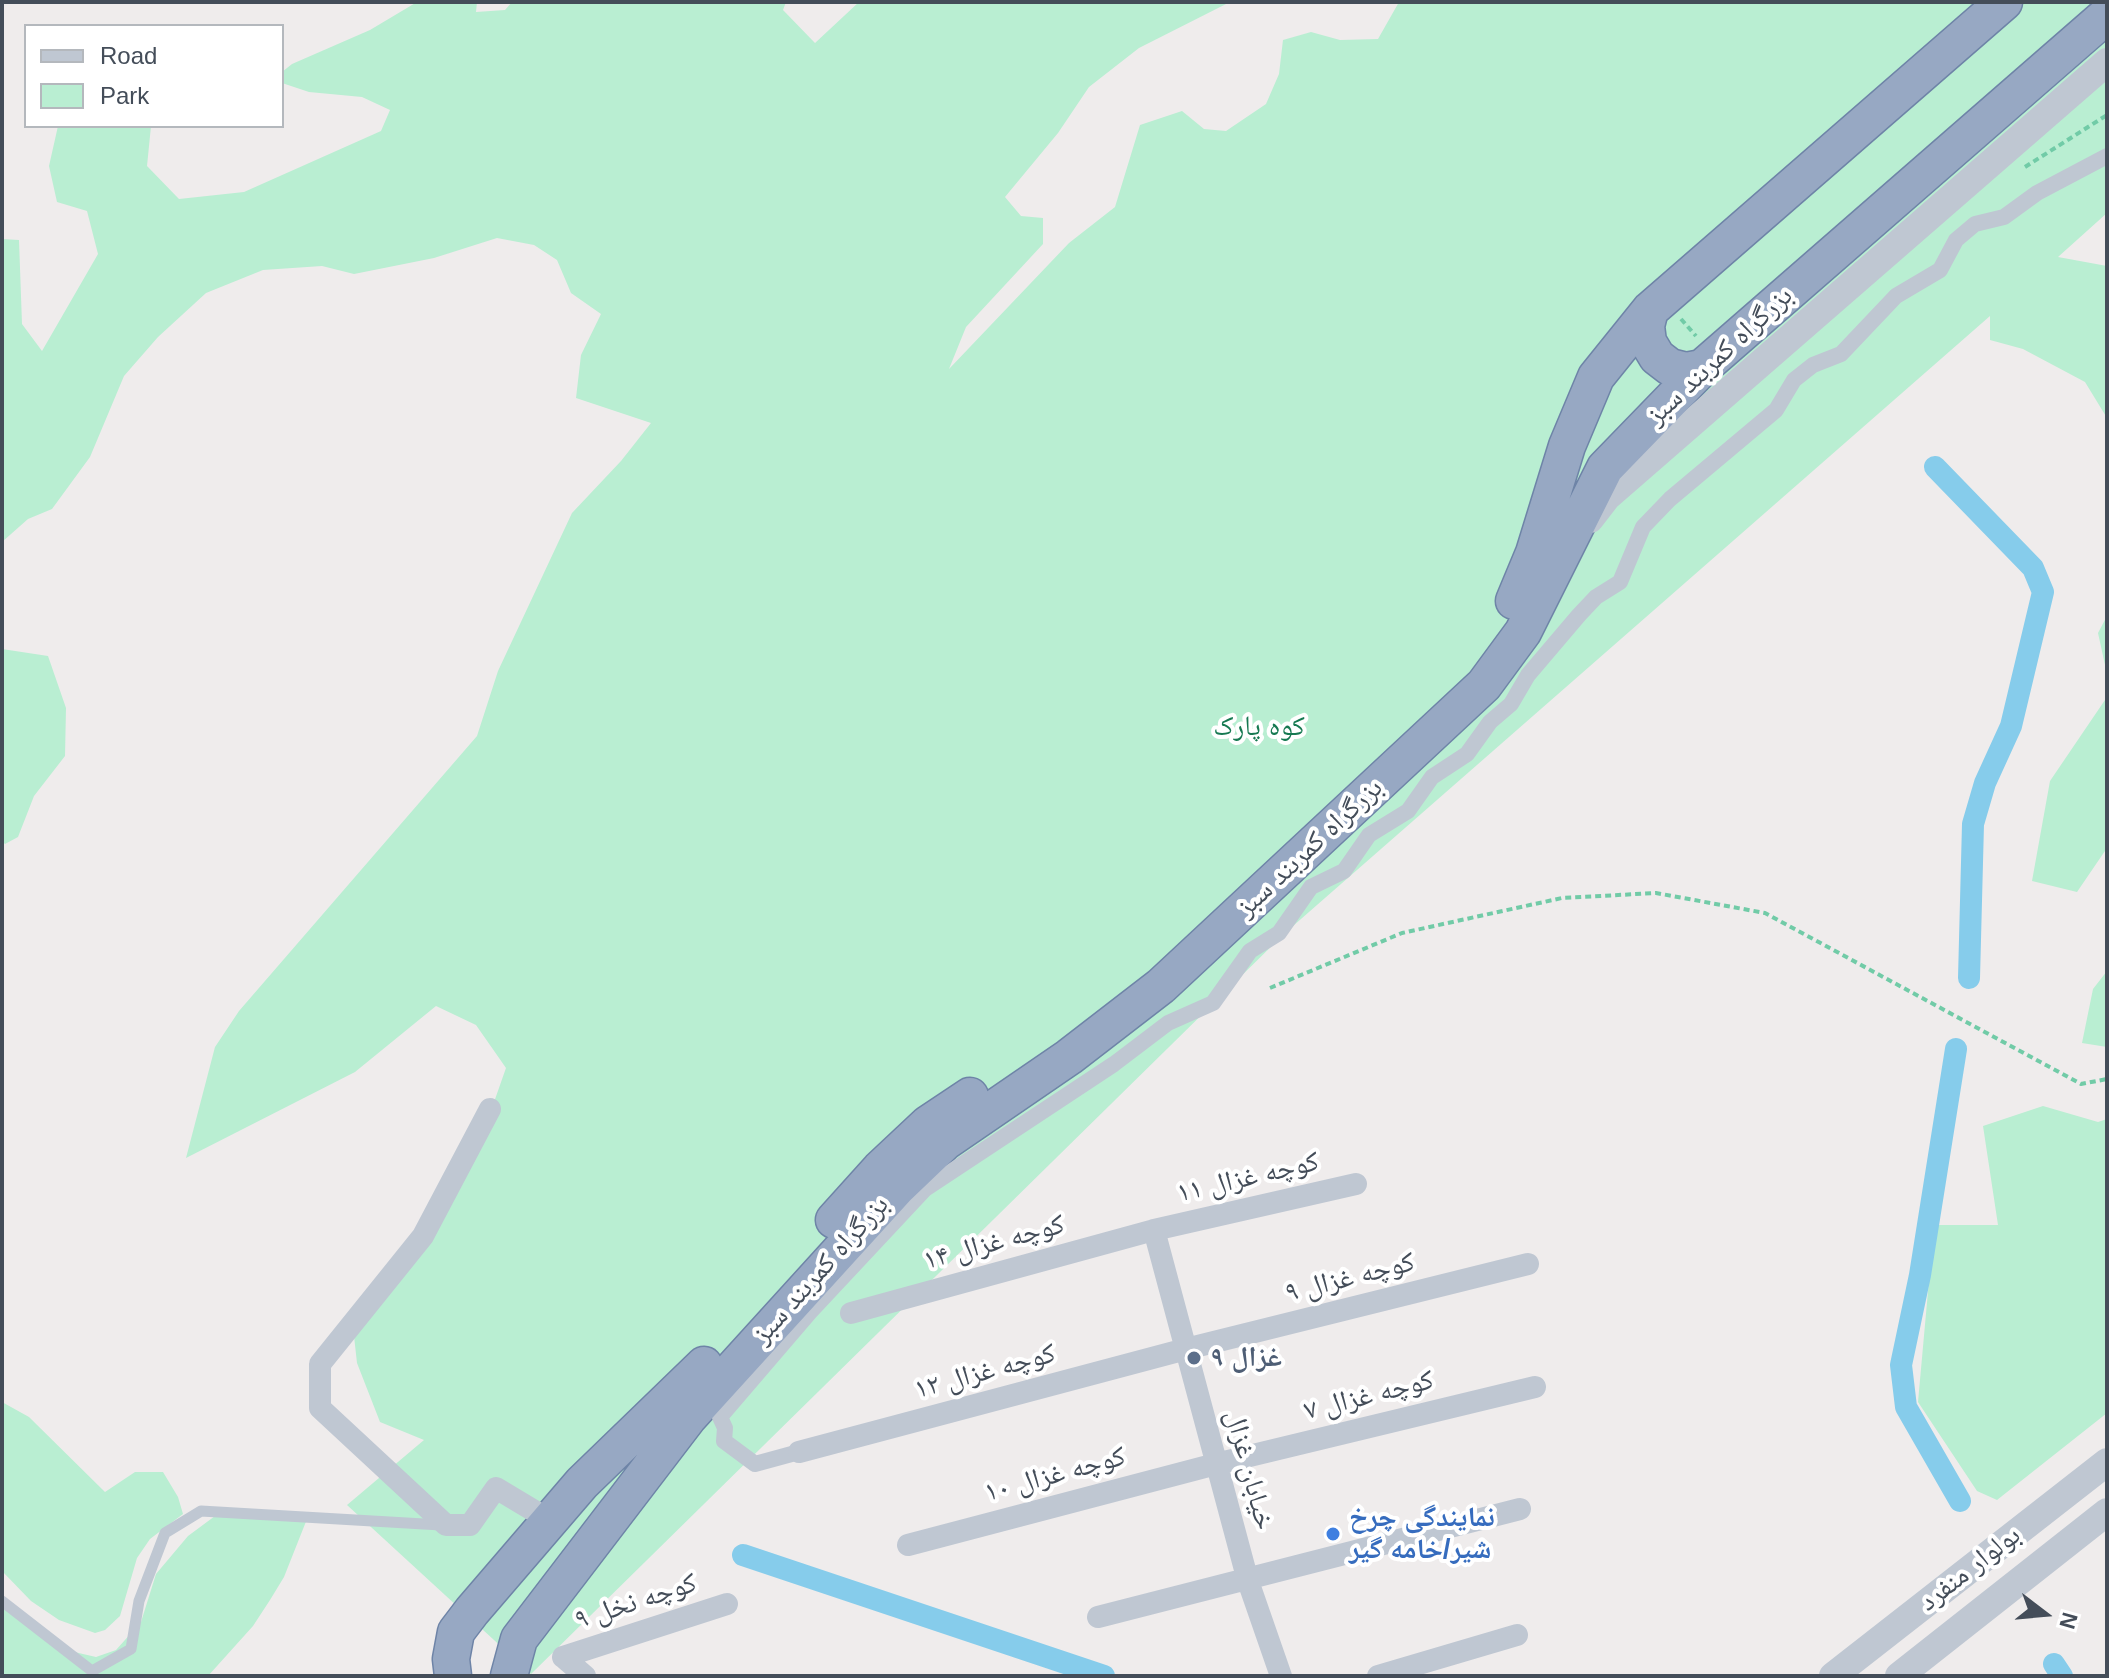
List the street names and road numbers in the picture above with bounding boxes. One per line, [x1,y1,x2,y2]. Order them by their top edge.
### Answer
street label: بزرگراه کمربند سبز [1640,280,1800,432]
street label: بزرگراه کمربند سبز [1230,772,1390,924]
street label: کوچه غزال ۱۱ [1174,1145,1322,1211]
street label: بزرگراه کمربند سبز [746,1189,896,1351]
street label: کوچه غزال ۱۴ [920,1208,1068,1278]
street label: کوچه غزال ۹ [1282,1246,1418,1310]
street label: کوچه غزال ۱۲ [911,1337,1059,1407]
street label: کوچه غزال ۷ [1301,1364,1437,1428]
street label: خیابان غزال [1217,1406,1281,1534]
street label: کوچه غزال ۱۰ [981,1440,1129,1510]
street label: بولوار منفرد [1912,1519,2028,1619]
street label: کوچه نخل ۹ [571,1567,701,1637]

